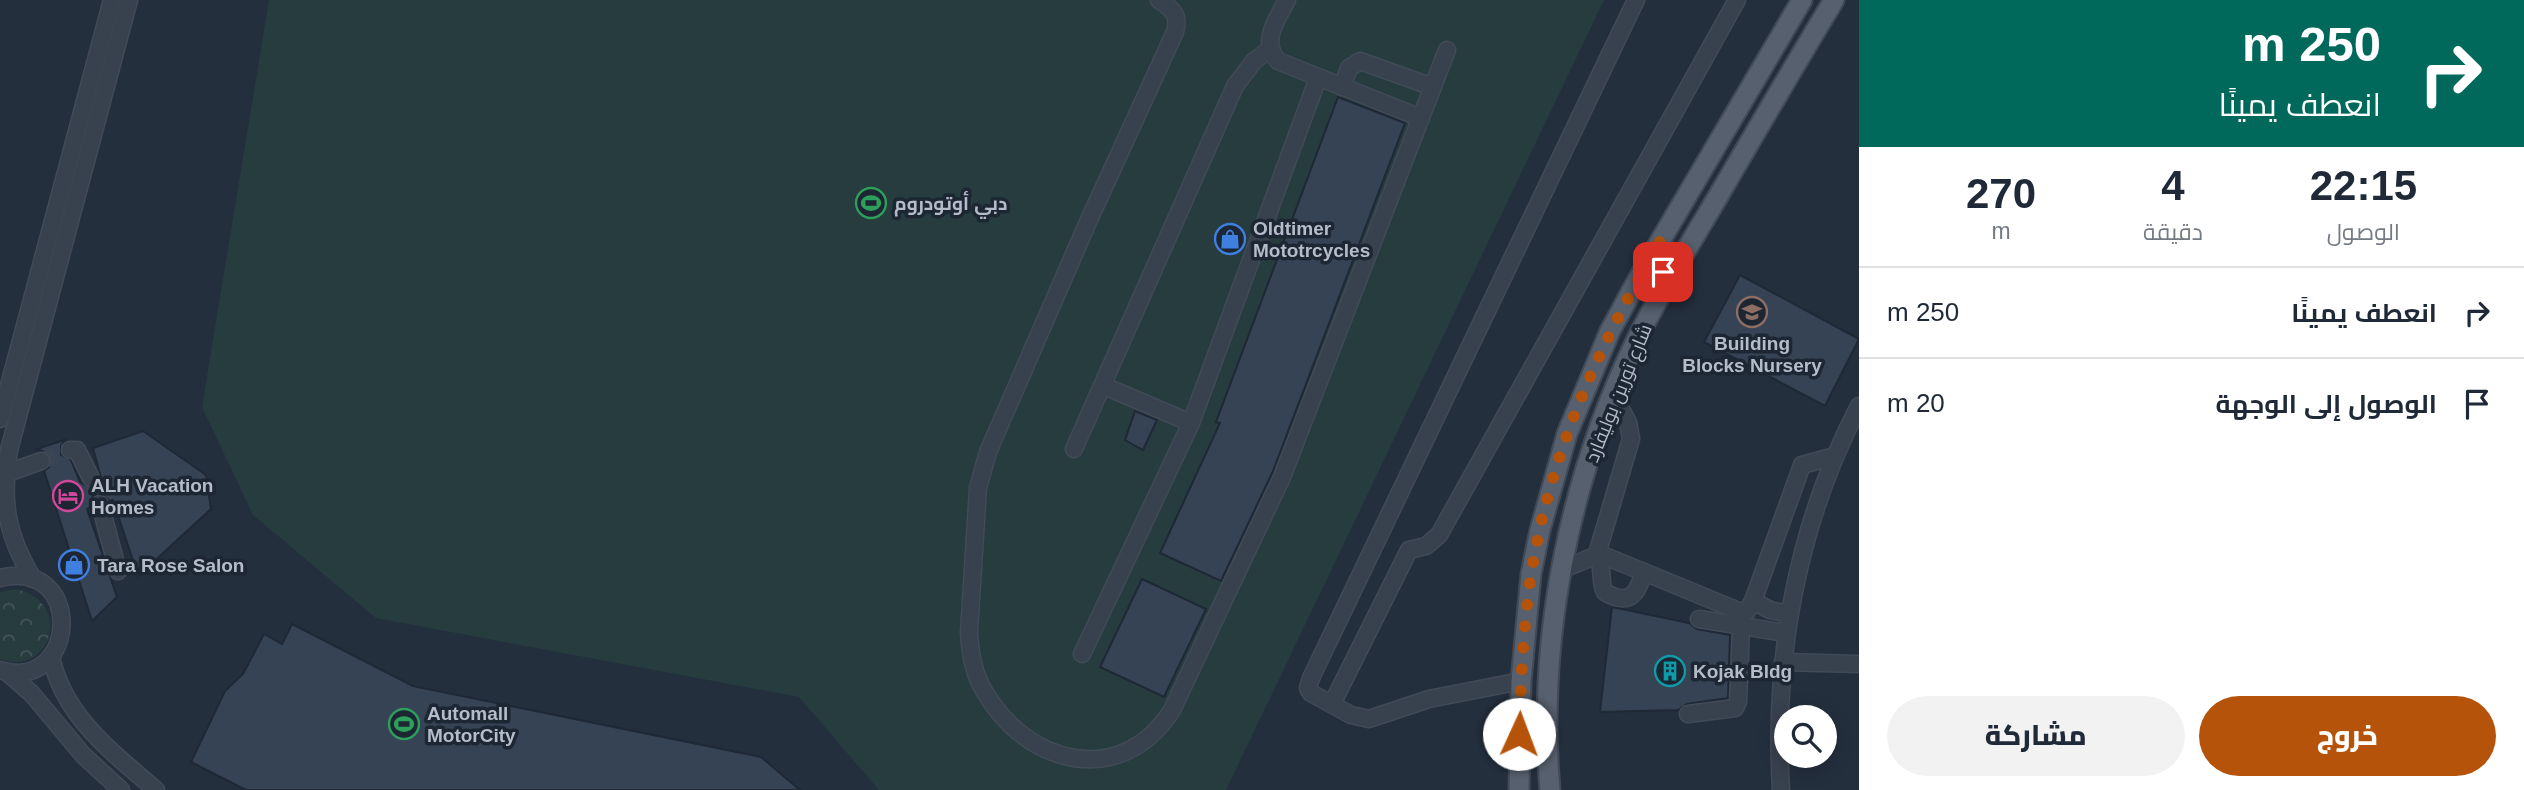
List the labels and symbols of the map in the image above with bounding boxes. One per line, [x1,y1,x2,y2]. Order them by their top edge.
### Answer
sports icon: دبي أوتودروم [854,186,888,220]
place label: دبي أوتودروم [894,190,1007,219]
place label: Oldtimer Mototrcycles [1253,218,1370,261]
shop icon: Oldtimer Mototrcycles [1213,222,1247,256]
pin [1633,242,1693,302]
school or university icon: Building Blocks Nursery [1735,295,1769,329]
street label: شارع تورين بوليفارد [1581,321,1659,466]
place label: Building Blocks Nursery [1682,333,1822,376]
place label: ALH Vacation Homes [91,475,213,518]
hotel icon: ALH Vacation Homes [51,479,85,513]
shop icon: Tara Rose Salon [57,548,91,582]
place label: Tara Rose Salon [97,555,244,576]
building icon: Kojak Bldg [1653,654,1687,688]
place label: Kojak Bldg [1693,661,1792,682]
position arrow [1482,697,1556,771]
place label: Automall MotorCity [427,703,516,746]
sports icon: Automall MotorCity [387,707,421,741]

